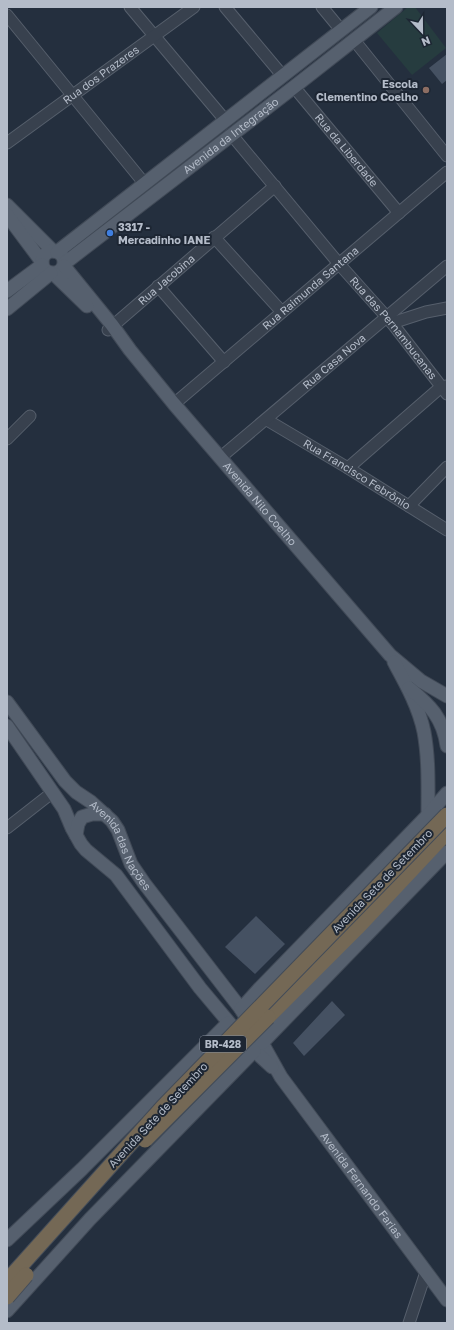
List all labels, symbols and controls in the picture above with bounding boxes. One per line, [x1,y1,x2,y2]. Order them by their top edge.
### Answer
north arrow [402,12,442,52]
text: N [420,34,432,49]
street label: Rua dos Prazeres [60,42,141,106]
place label: Escola Clementino Coelho [316,77,418,103]
marker: Escola Clementino Coelho [421,85,431,95]
street label: Avenida da Integração [180,94,281,176]
street label: Rua da Liberdade [313,110,381,189]
place label: 3317 - Mercadinho IANE [118,220,210,246]
marker: 3317 - Mercadinho IANE [105,228,115,238]
street label: Rua Raimunda Santana [259,243,361,332]
street label: Rua Jacobina [135,251,197,307]
street label: Rua das Pernambucanas [347,274,440,382]
street label: Rua Casa Nova [300,331,368,391]
street label: Rua Francisco Febrônio [301,436,414,512]
street label: Avenida Nilo Coelho [221,459,300,548]
street label: Avenida das Nações [87,797,154,893]
street label: Avenida Sete de Setembro [329,826,435,935]
road number: BR-428 [200,1036,246,1052]
street label: Avenida Sete de Setembro [106,1059,210,1170]
street label: Avenida Fernando Farias [318,1129,406,1241]

